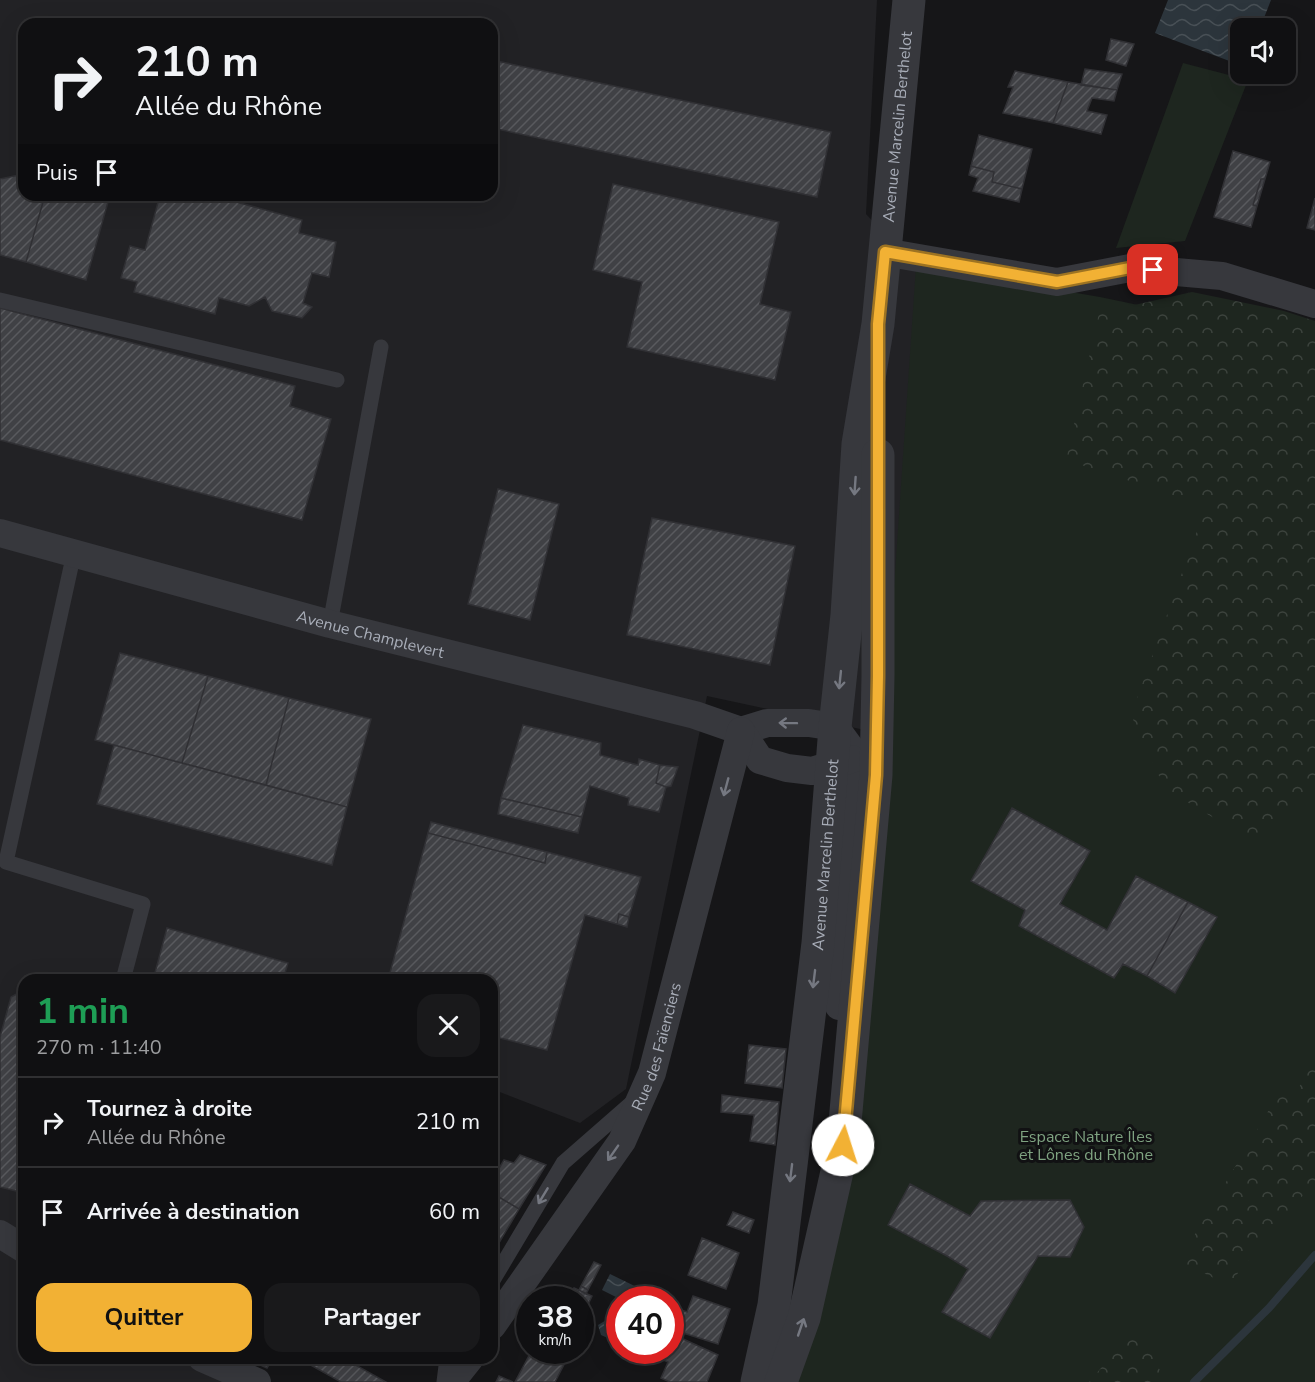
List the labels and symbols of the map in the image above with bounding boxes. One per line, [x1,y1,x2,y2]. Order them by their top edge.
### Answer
street label: Avenue Marcelin Berthelot [878,30,918,223]
pin [1127,244,1178,295]
one-way arrow [850,475,861,495]
street label: Avenue Champlevert [294,605,447,664]
one-way arrow [834,670,845,690]
one-way arrow [778,717,798,729]
street label: Avenue Marcelin Berthelot [807,758,844,952]
one-way arrow [720,777,732,796]
one-way arrow [808,969,819,988]
street label: Rue des Faïenciers [627,980,687,1115]
position arrow [811,1113,875,1177]
park label: Espace Nature Îles et Lônes du Rhône [1019,1126,1153,1166]
one-way arrow [607,1144,619,1160]
one-way arrow [785,1162,796,1182]
one-way arrow [537,1187,549,1204]
speed limit sign: 40 [606,1286,684,1364]
one-way arrow [796,1318,807,1337]

